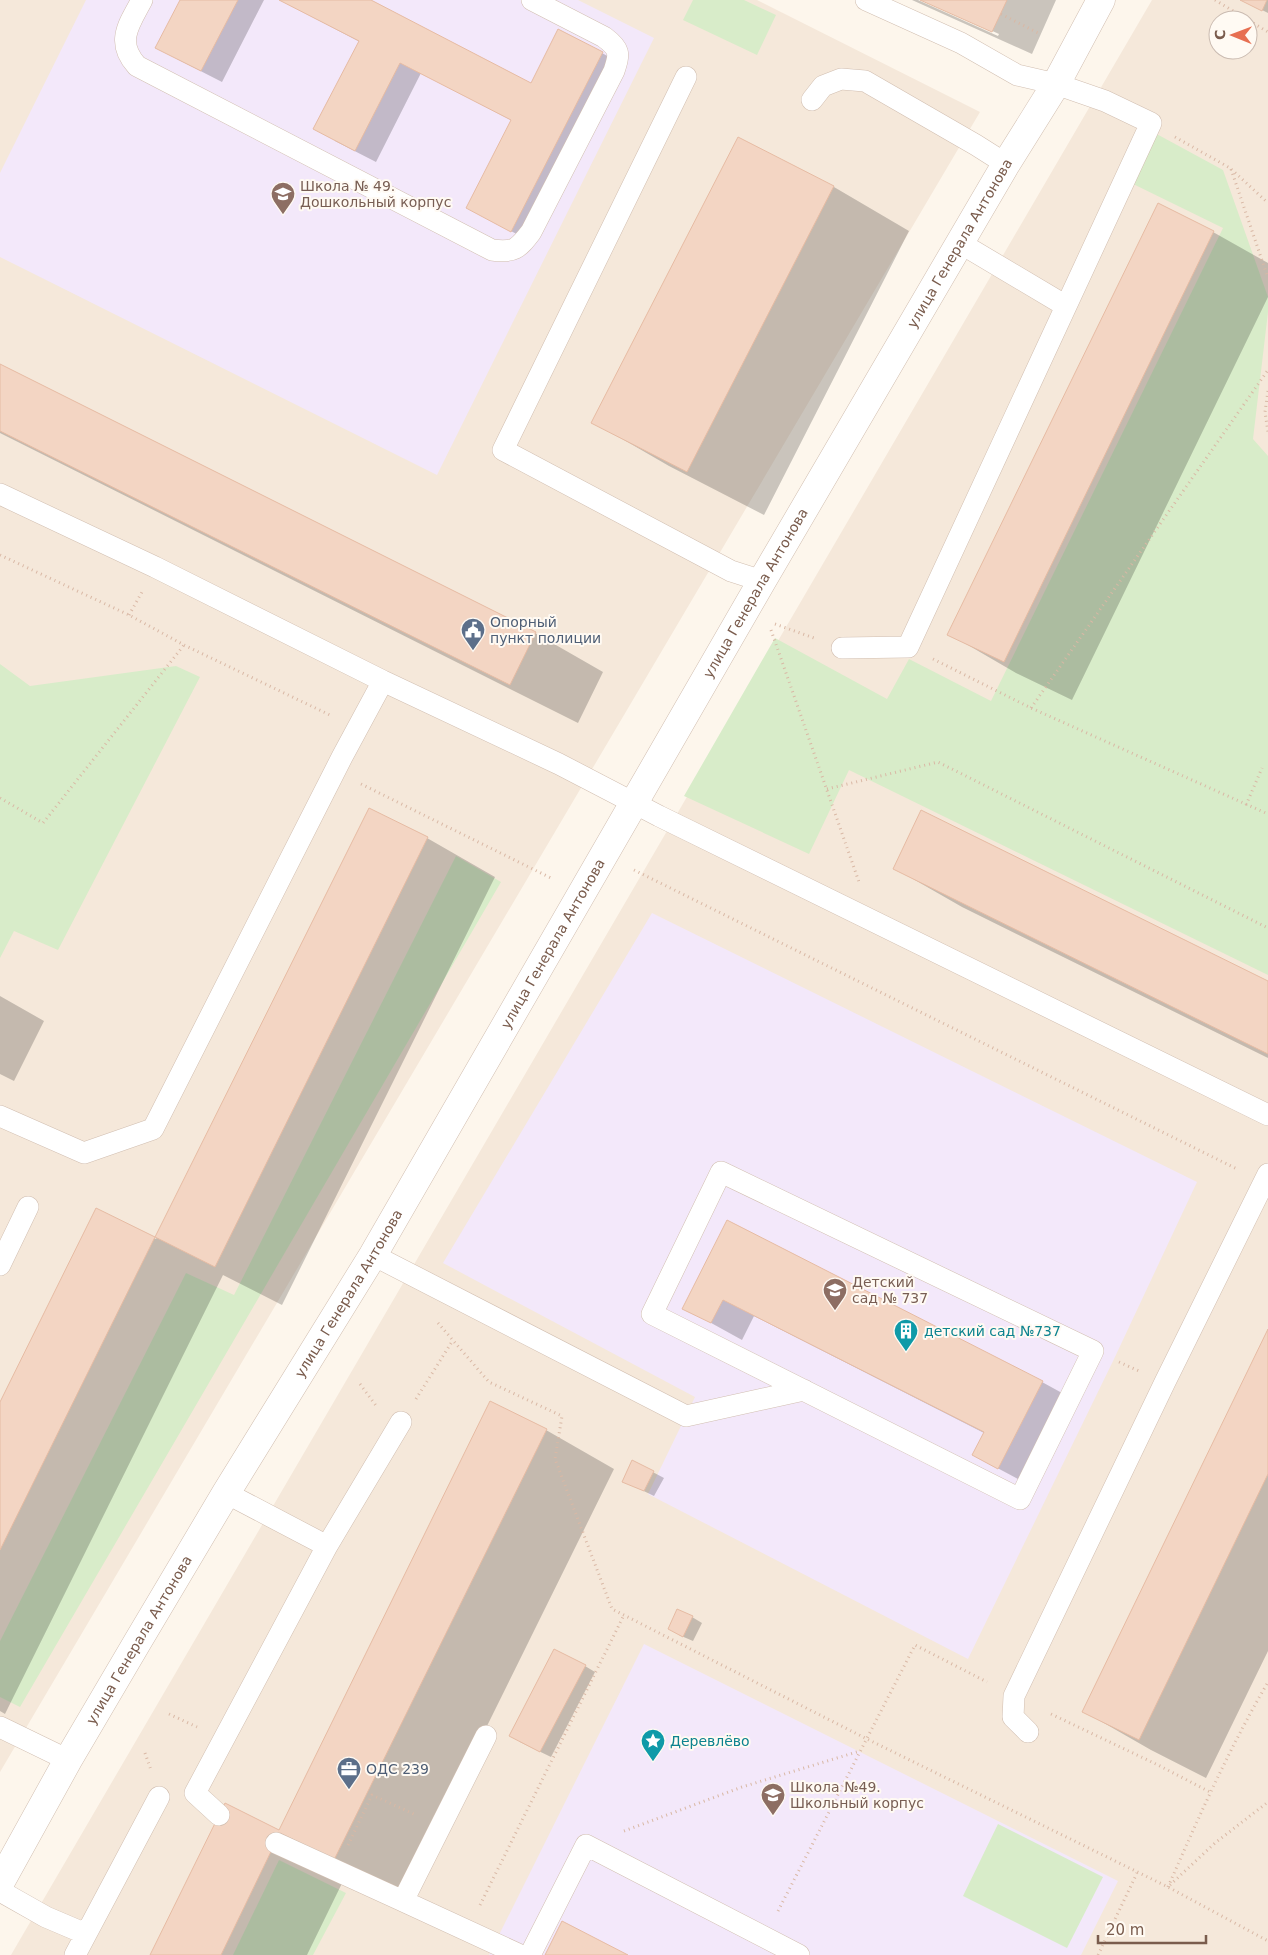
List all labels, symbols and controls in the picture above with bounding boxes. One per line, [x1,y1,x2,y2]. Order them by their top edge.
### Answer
north arrow [1208,10,1258,60]
text: С [1212,29,1228,40]
street label: улица Генерала Антонова [904,156,1015,331]
place label: Школа № 49. Дошкольный корпус [300,178,451,210]
school or university icon: Школа № 49. Дошкольный корпус [270,181,296,215]
street label: улица Генерала Антонова [700,505,811,681]
place label: Опорный пункт полиции [490,614,601,646]
public building icon: Опорный пункт полиции [460,617,486,651]
street label: улица Генерала Антонова [497,856,608,1031]
street label: улица Генерала Антонова [291,1207,406,1380]
place label: Детский сад № 737 [852,1274,928,1306]
school or university icon: Детский сад № 737 [822,1277,848,1311]
building icon: детский сад №737 [893,1318,919,1352]
place label: детский сад №737 [924,1323,1061,1339]
street label: улица Генерала Антонова [83,1553,195,1727]
place icon: Деревлёво [640,1728,666,1762]
place label: Деревлёво [670,1733,750,1749]
office icon: ОДС 239 [336,1756,362,1790]
place label: ОДС 239 [366,1761,429,1777]
place label: Школа №49. Школьный корпус [790,1779,924,1811]
school or university icon: Школа №49. Школьный корпус [760,1782,786,1816]
scale bar [1098,1912,1206,1944]
text: 20 m [1106,1921,1144,1939]

